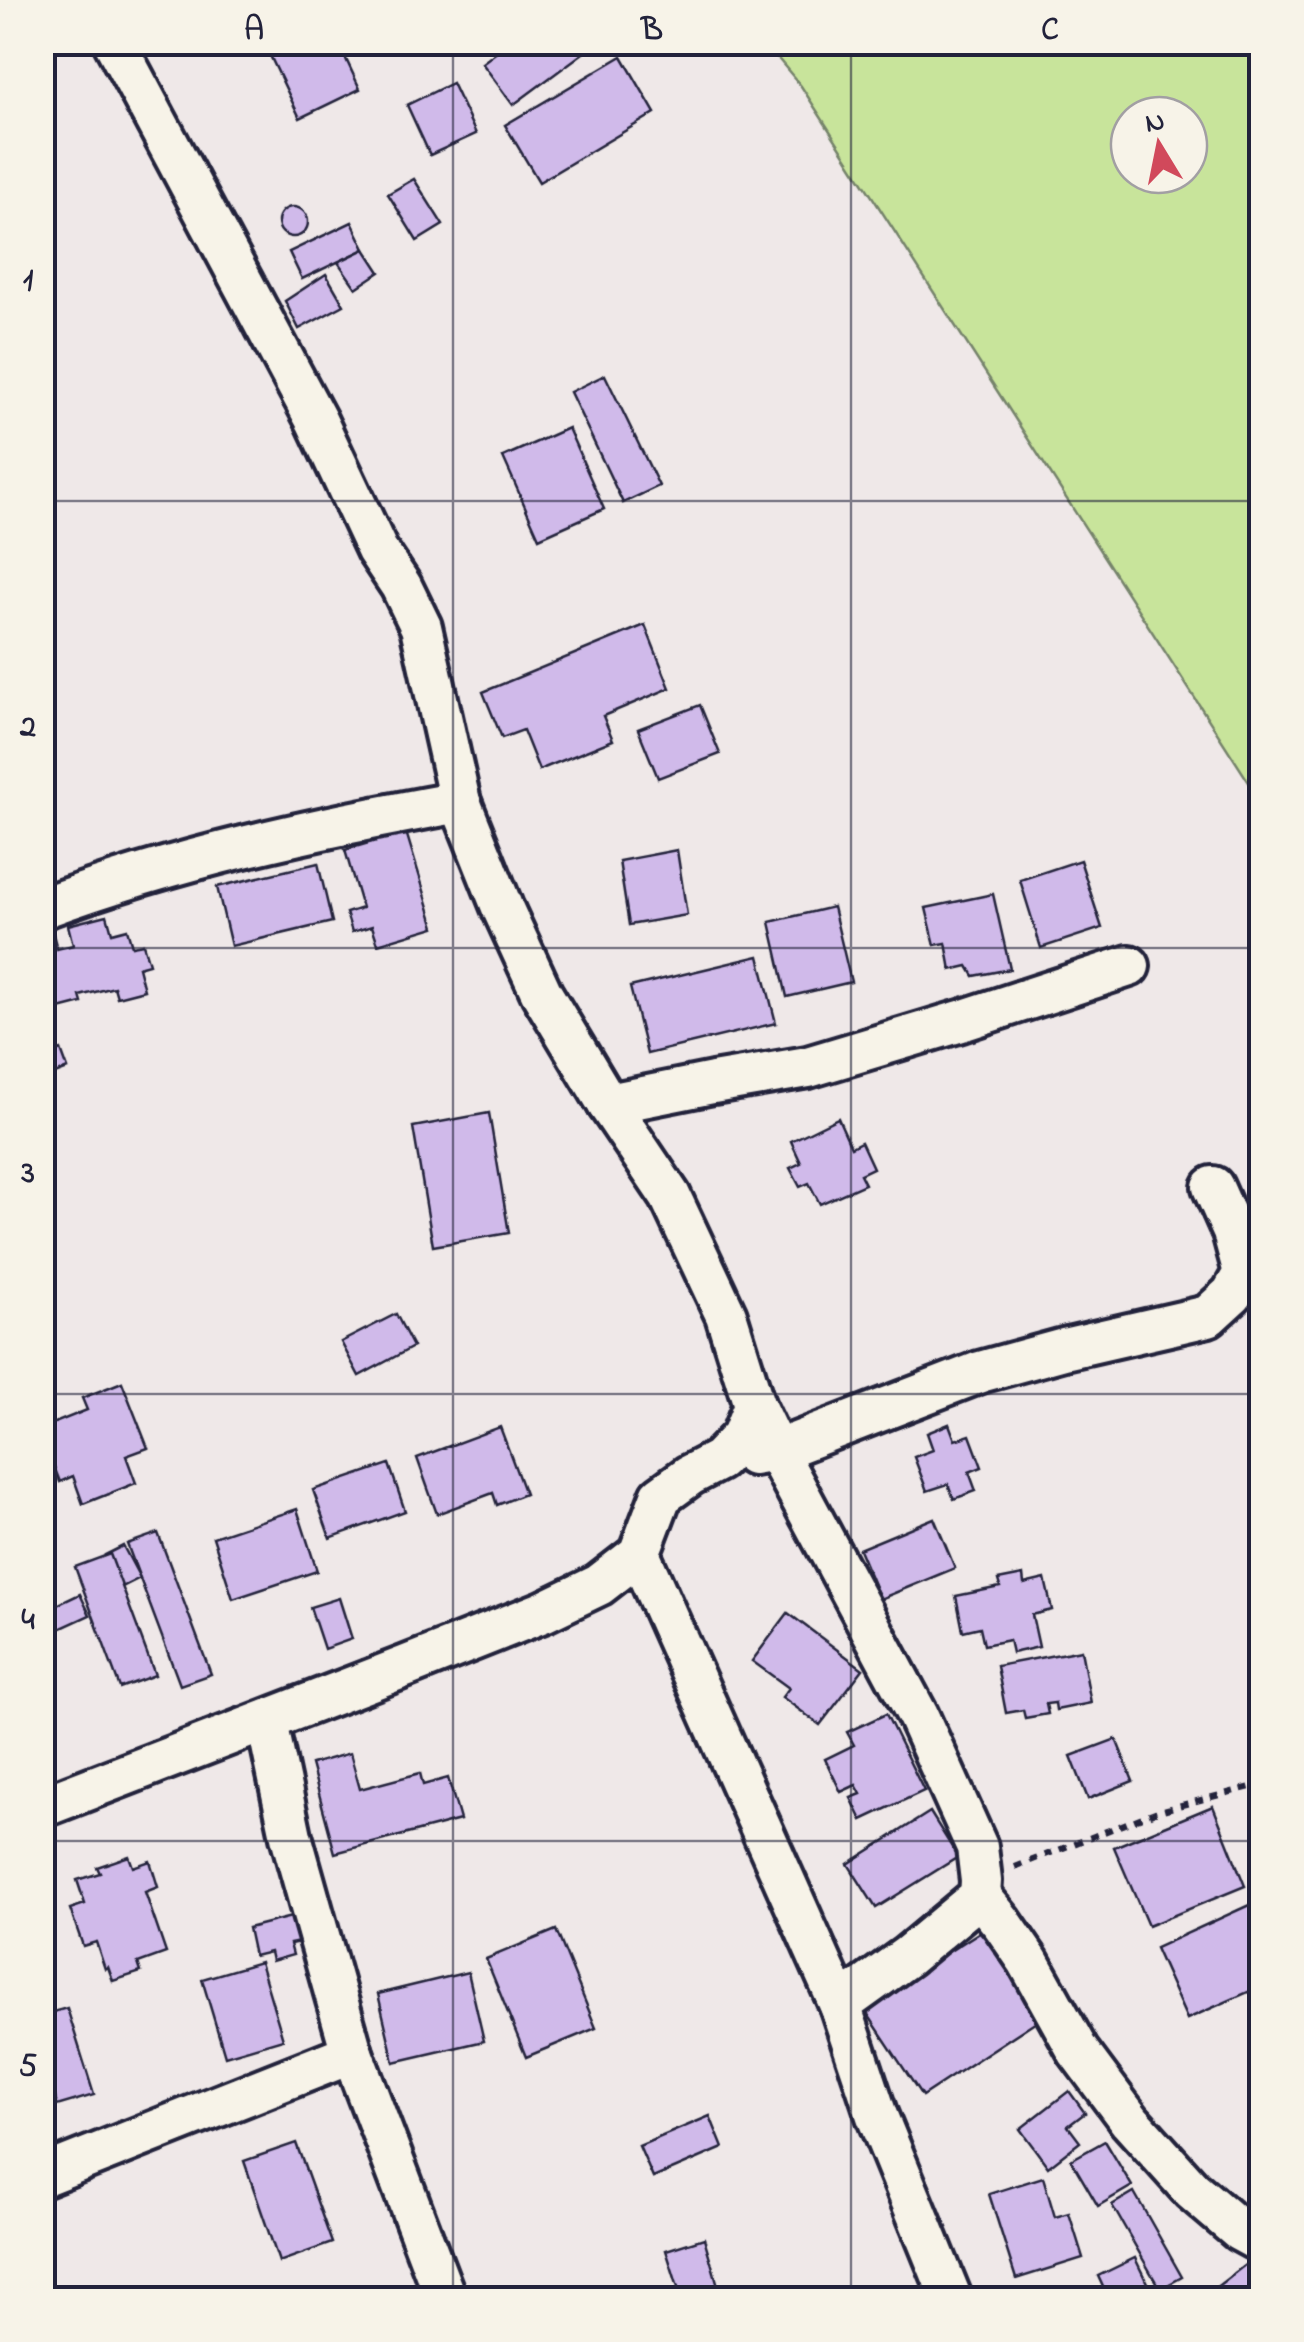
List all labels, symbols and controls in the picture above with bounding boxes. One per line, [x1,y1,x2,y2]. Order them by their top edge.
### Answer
text: A [244,8,264,55]
text: B [639,8,663,55]
text: C [1041,8,1059,55]
north arrow [1109,95,1209,195]
text: N [1142,102,1168,146]
text: 1 [23,259,33,306]
text: 2 [19,705,36,752]
text: 3 [20,1151,35,1198]
text: 4 [21,1598,35,1645]
text: 5 [19,2044,37,2091]

